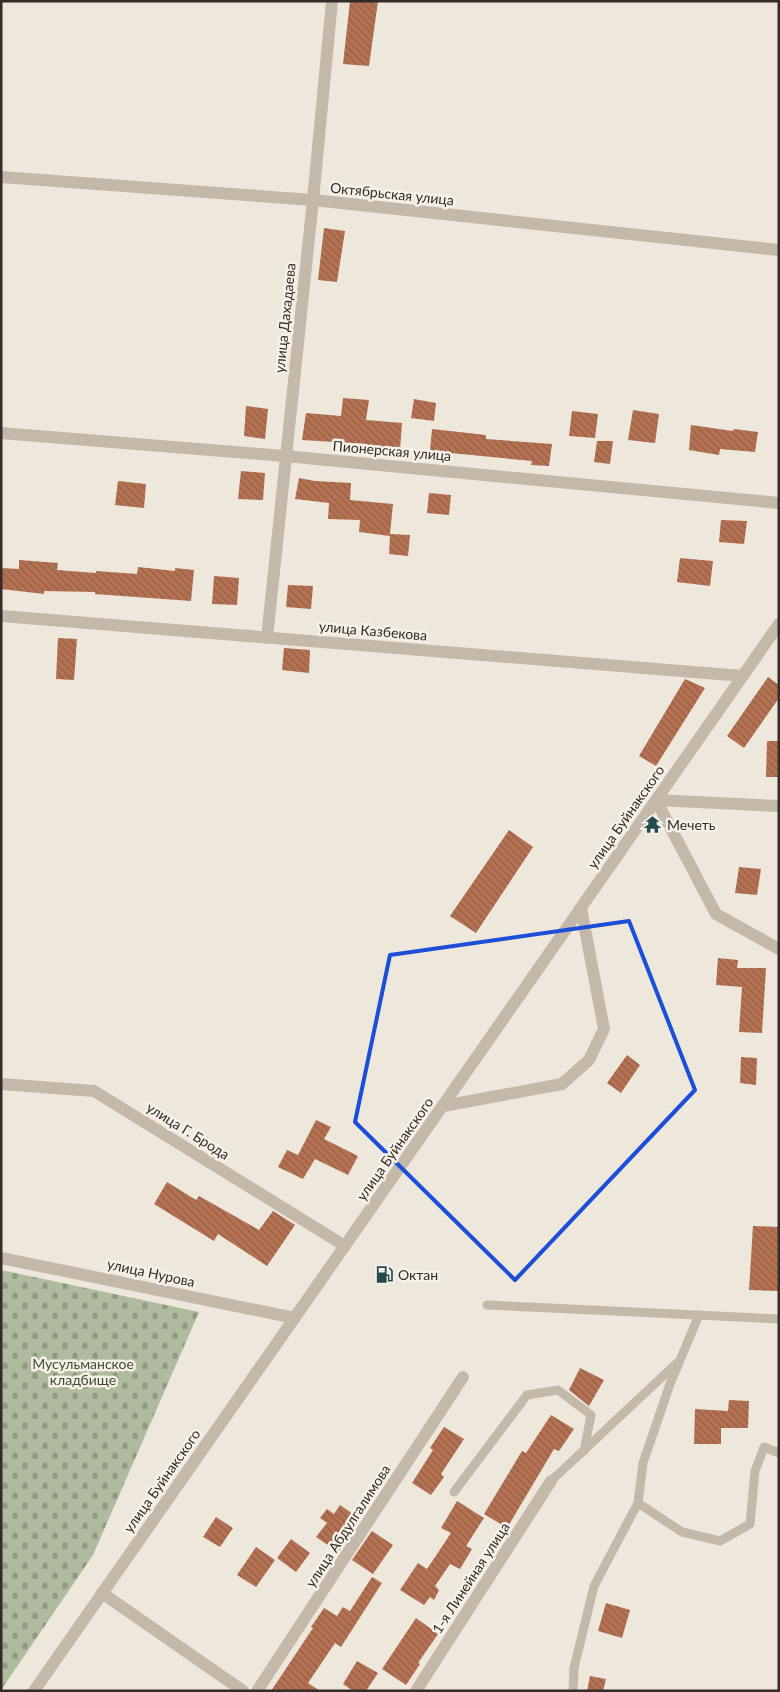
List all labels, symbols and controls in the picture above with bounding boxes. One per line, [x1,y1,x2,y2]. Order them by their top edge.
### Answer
street label: Октябрьская улица [329,179,455,208]
street label: улица Дахадаева [270,262,299,374]
street label: Пионерская улица [332,437,452,464]
street label: улица Казбекова [318,617,428,644]
street label: улица Буйнакского [584,762,668,872]
temple icon: Мечеть [643,815,663,835]
place label: Мечеть [667,816,716,833]
street label: улица Буйнакского [353,1094,437,1204]
street label: улица Г. Брода [144,1098,233,1163]
street label: улица Нурова [106,1255,197,1290]
fuel station icon: Октан [374,1265,394,1285]
place label: Октан [398,1266,438,1283]
park label: Мусульманское кладбище [32,1355,134,1388]
street label: улица Буйнакского [120,1426,204,1536]
street label: улица Абдулгалимова [302,1461,394,1590]
street label: 1-я Линейная улица [428,1519,513,1636]

